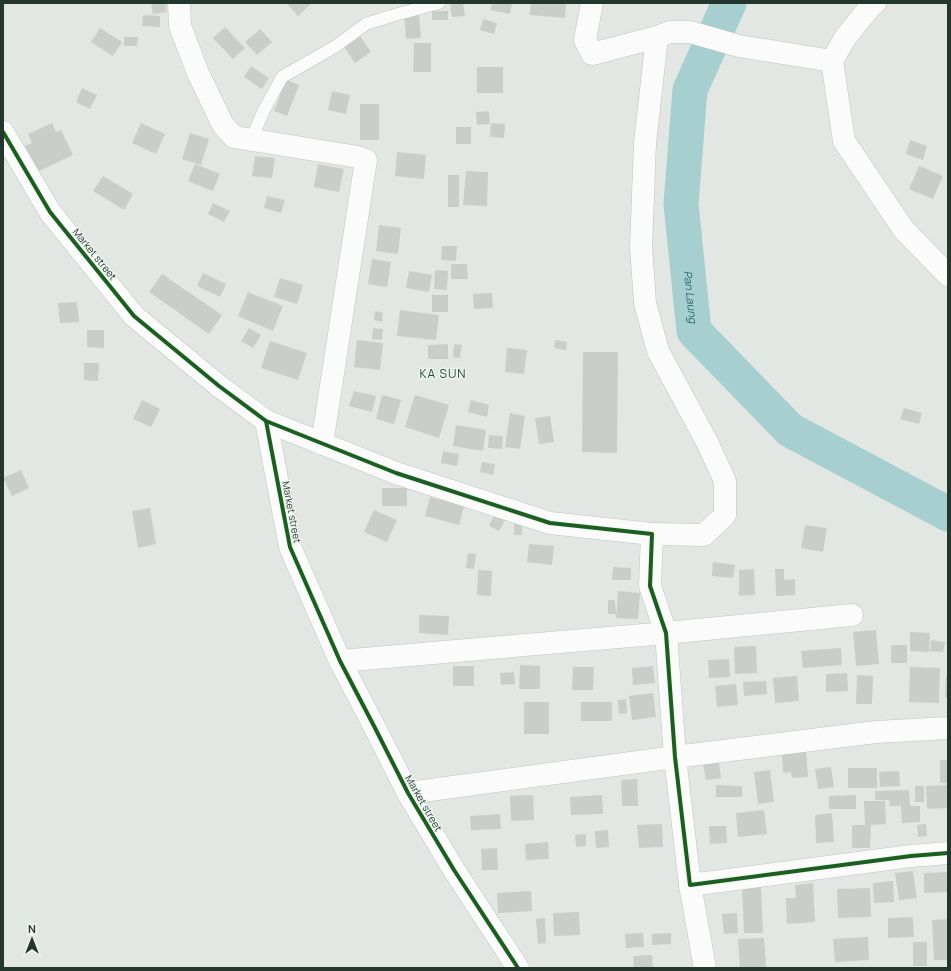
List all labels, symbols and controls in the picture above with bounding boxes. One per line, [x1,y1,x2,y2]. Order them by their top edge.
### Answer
street label: Market street [70,225,120,283]
water label: Pan Laung [681,270,701,325]
district label: KA SUN [419,365,467,382]
street label: Market street [279,480,305,544]
street label: Market street [402,772,446,834]
north arrow [12,919,52,959]
text: N [28,921,36,936]

